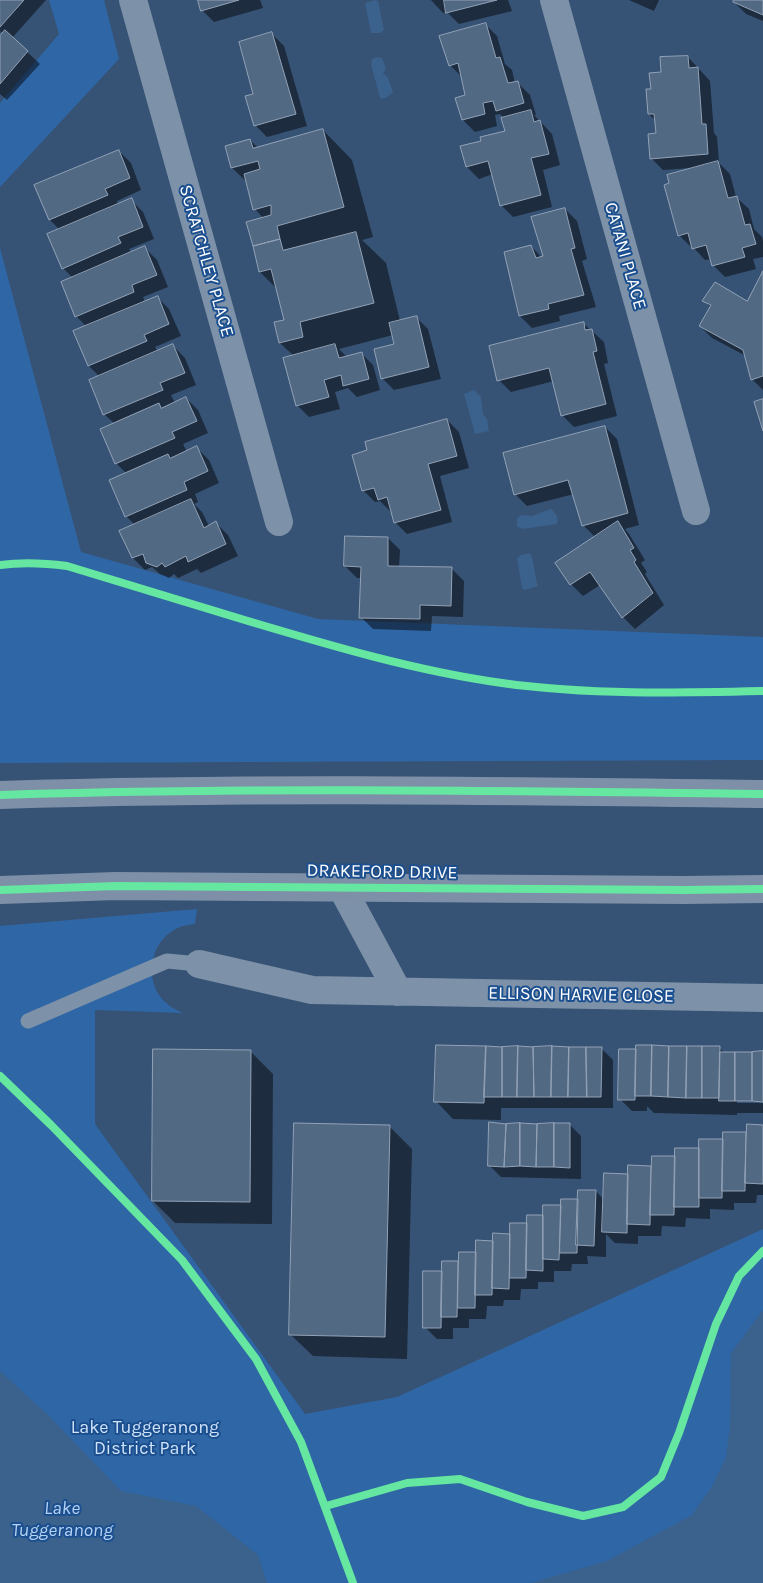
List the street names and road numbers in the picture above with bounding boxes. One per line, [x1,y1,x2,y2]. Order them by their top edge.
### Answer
street label: SCRATCHLEY PLACE [174,182,238,340]
street label: CATANI PLACE [599,200,651,312]
street label: DRAKEFORD DRIVE [306,860,458,884]
street label: ELLISON HARVIE CLOSE [488,983,674,1007]

